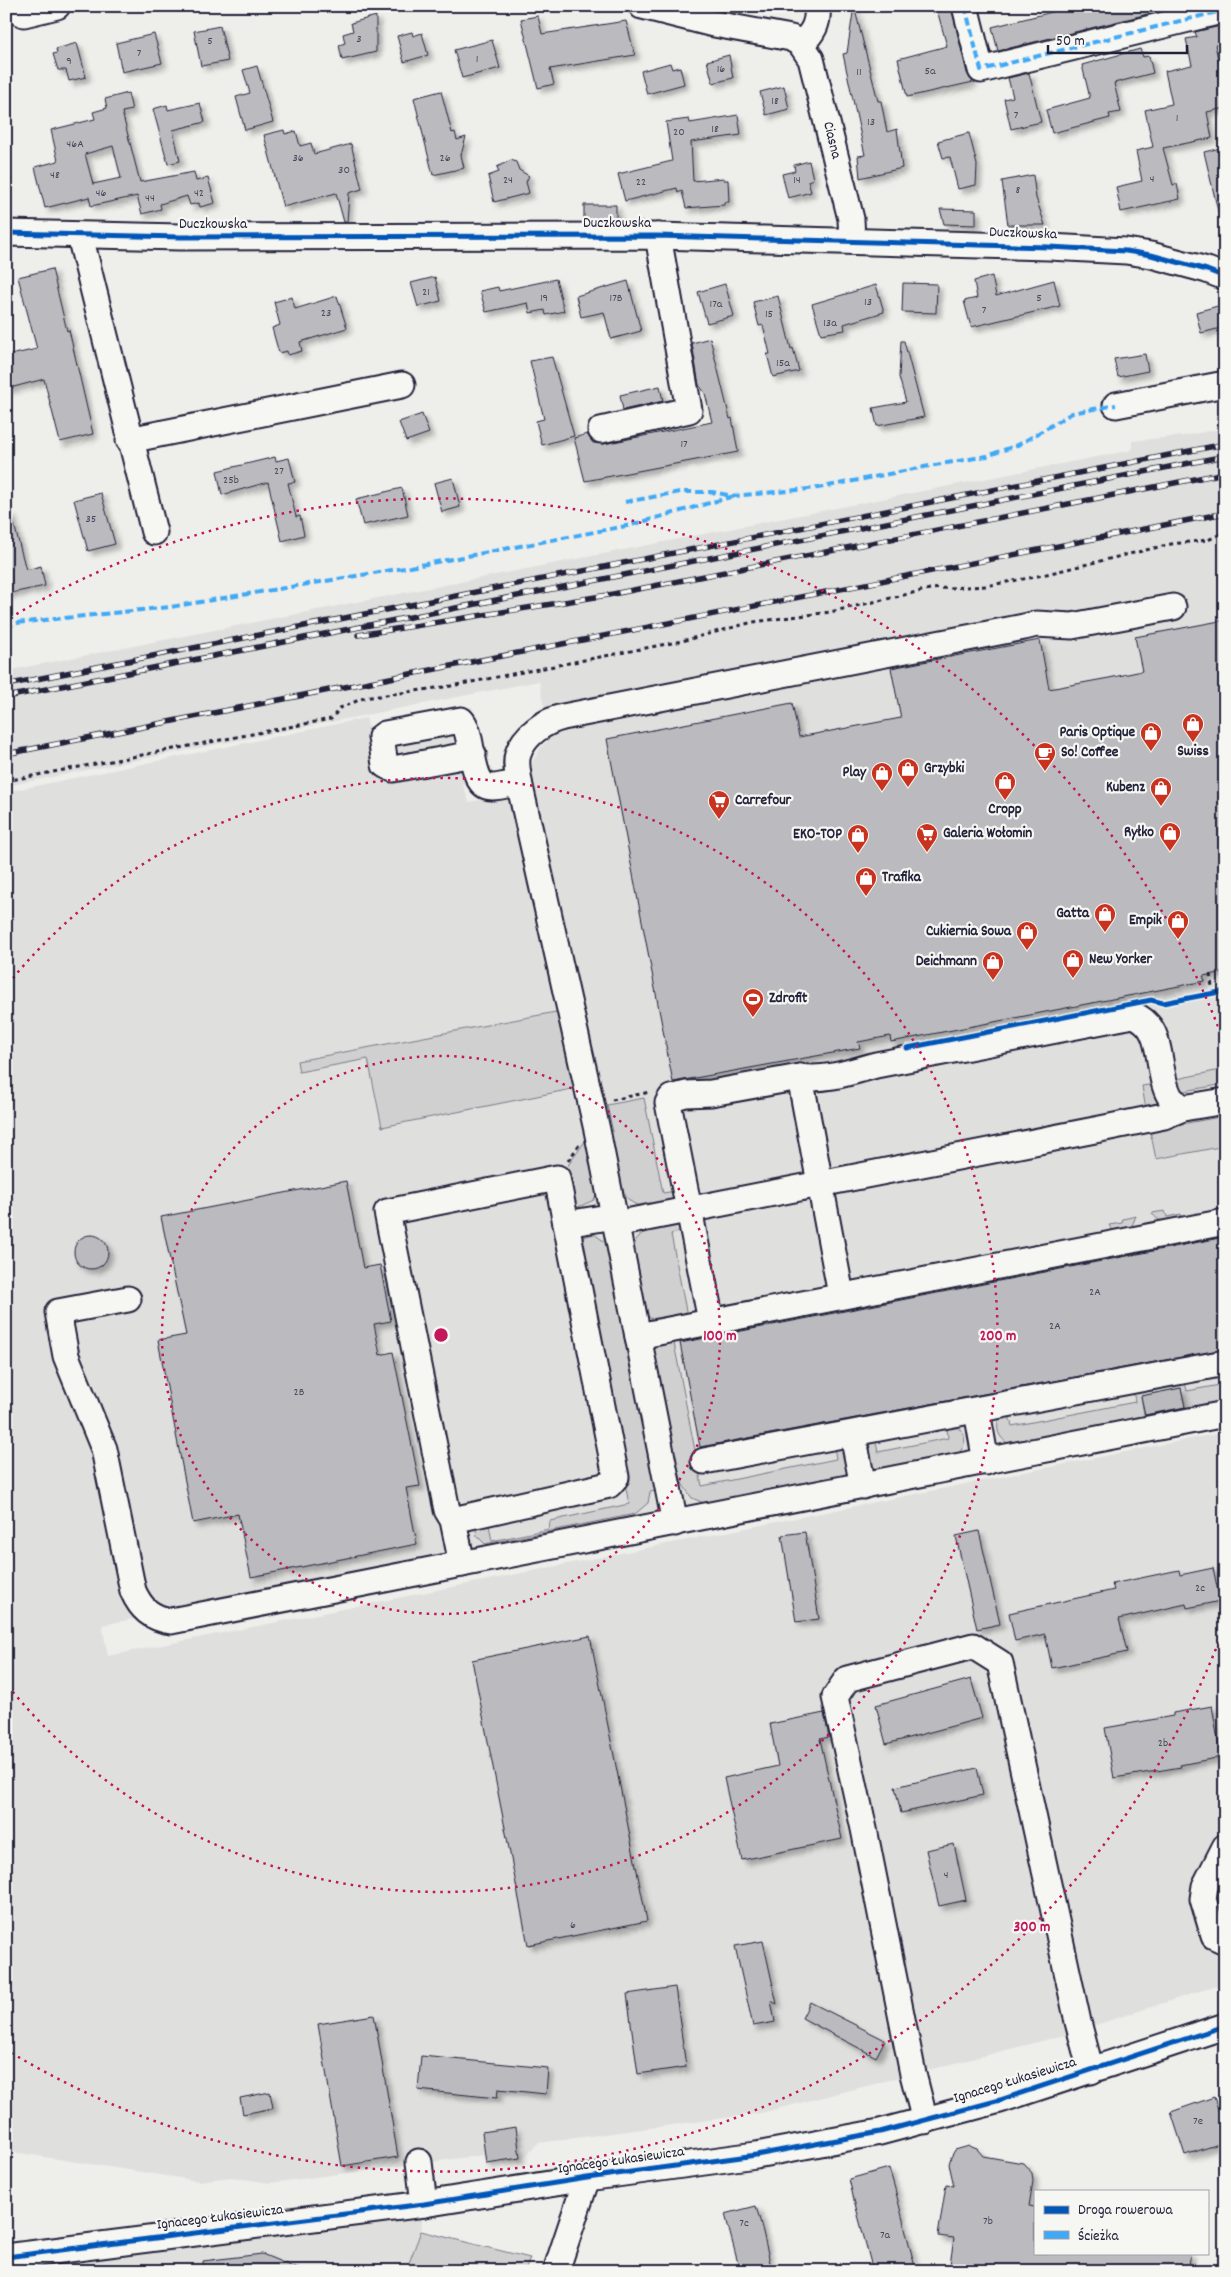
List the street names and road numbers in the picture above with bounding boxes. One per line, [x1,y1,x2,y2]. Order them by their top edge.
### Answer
street label: Ciasna [816,119,847,162]
street label: Duczkowska [583,213,652,235]
street label: Duczkowska [179,214,248,236]
street label: Duczkowska [989,222,1058,246]
street label: Ignacego Łukasiewicza [951,2052,1080,2110]
street label: Ignacego Łukasiewicza [556,2141,687,2181]
street label: Ignacego Łukasiewicza [155,2199,285,2237]

